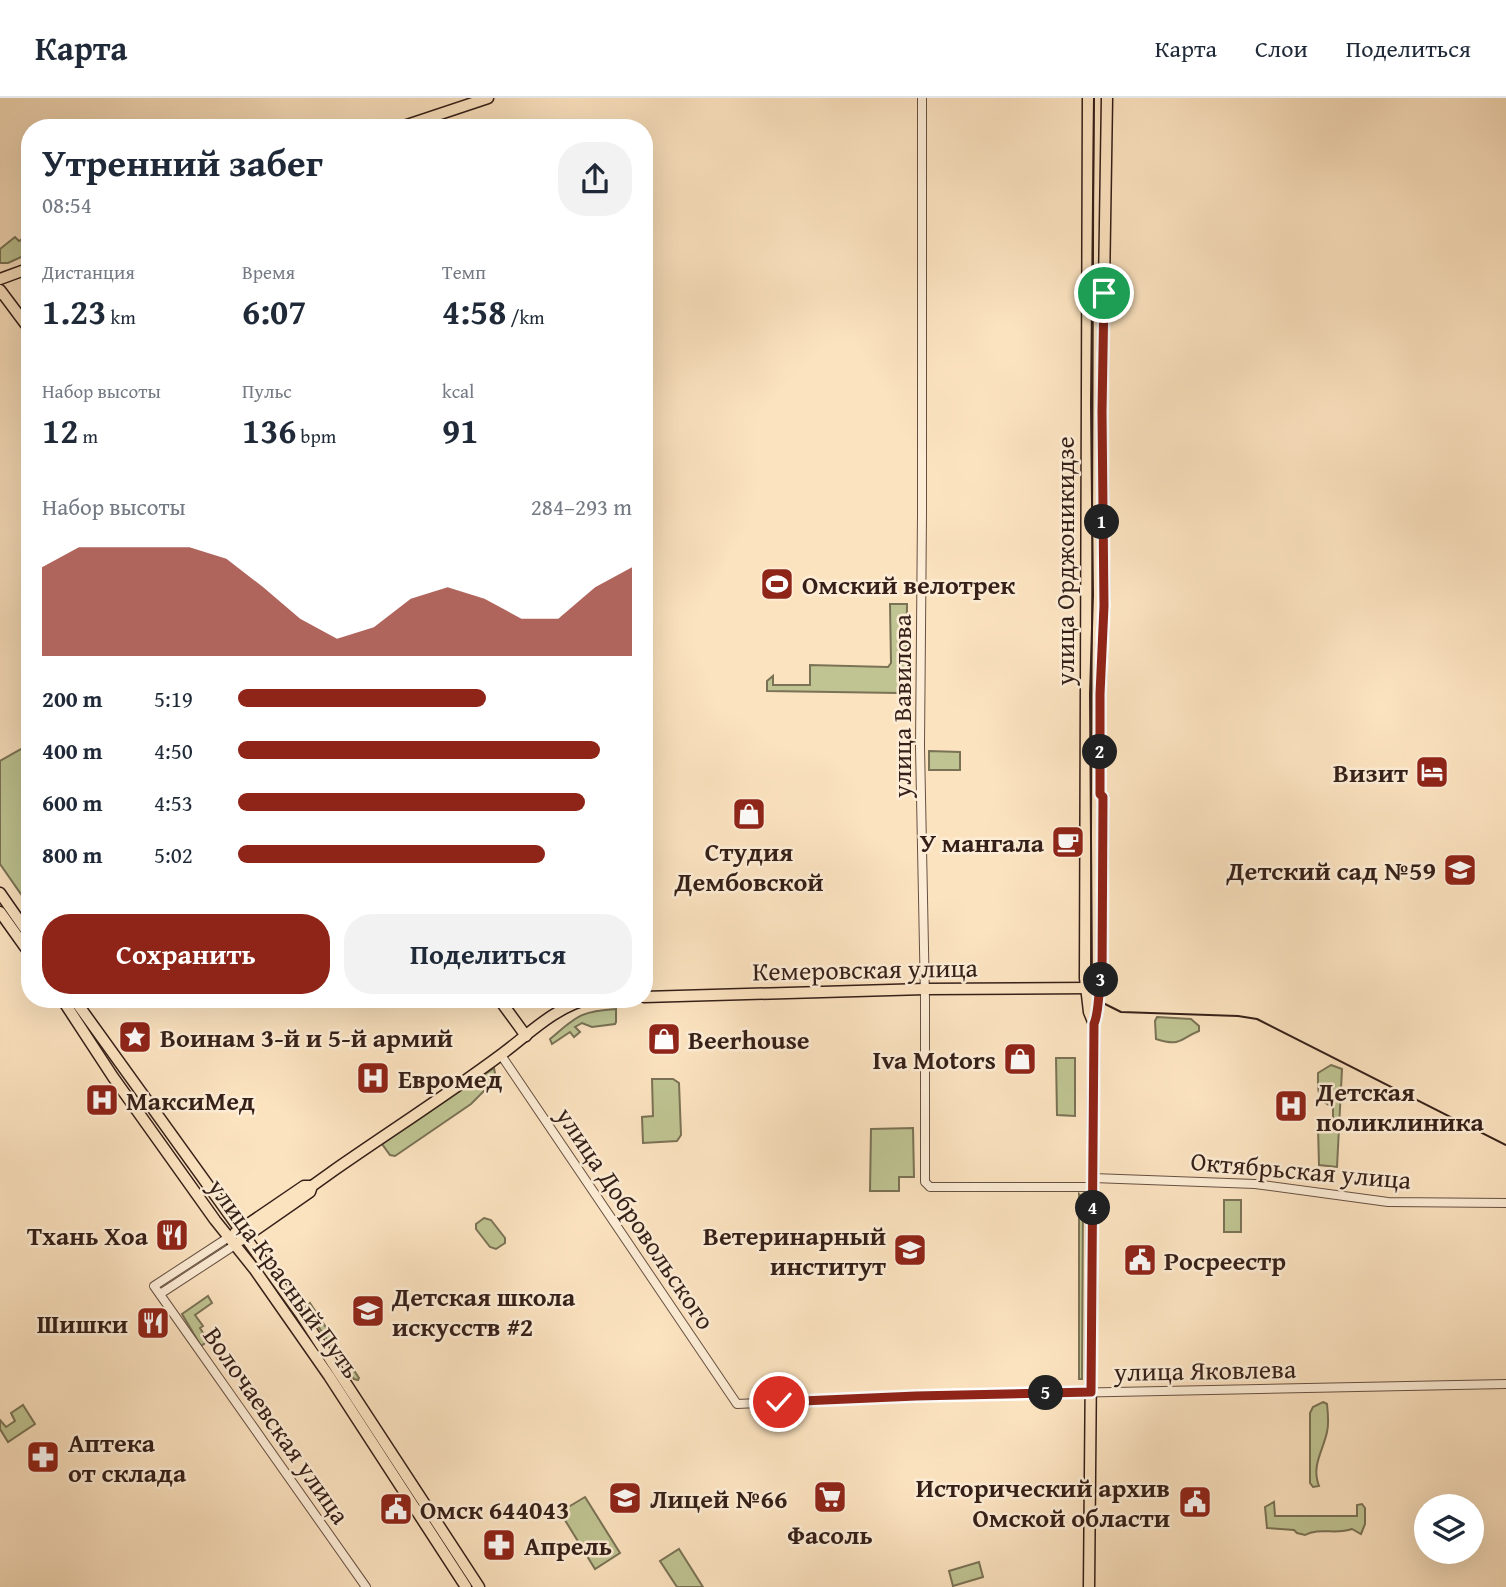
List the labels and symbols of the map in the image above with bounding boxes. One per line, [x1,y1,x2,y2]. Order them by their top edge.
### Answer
pin [1074,263,1134,323]
street label: улица Орджоникидзе [1045,436,1084,687]
pin: 1 [1084,504,1120,540]
sports icon: Омский велотрек [758,565,796,603]
place label: Омский велотрек [802,565,1015,604]
street label: улица Вавилова [882,613,921,799]
pin: 2 [1082,734,1118,770]
place label: Визит [1333,753,1408,792]
hotel icon: Визит [1413,753,1451,791]
shop icon: Студия Дембовской [730,795,768,833]
place label: У мангала [920,823,1045,862]
cafe icon: У мангала [1049,823,1087,861]
place label: Студия Дембовской [673,832,824,901]
place label: Детский сад №59 [1225,851,1436,890]
school or university icon: Детский сад №59 [1441,851,1479,889]
street label: Кемеровская улица [752,948,979,990]
pin: 3 [1084,962,1118,998]
place icon: Воинам 3-й и 5-й армий [116,1018,154,1056]
place label: Воинам 3-й и 5-й армий [160,1018,453,1057]
shop icon: Beerhouse [645,1020,683,1058]
place label: Beerhouse [688,1020,810,1059]
place label: Iva Motors [872,1040,996,1079]
shop icon: Iva Motors [1001,1040,1039,1078]
hospital icon: Евромед [354,1059,392,1097]
place label: Евромед [398,1059,503,1098]
place label: Детская поликлиника [1315,1072,1484,1141]
hospital icon: МаксиМед [83,1081,121,1119]
place label: МаксиМед [126,1081,255,1120]
hospital icon: Детская поликлиника [1272,1087,1310,1125]
street label: улица Добровольского [546,1098,725,1337]
street label: Октябрьская улица [1189,1141,1414,1199]
street label: улица Красный Путь [198,1169,371,1386]
pin: 4 [1076,1190,1110,1226]
place label: Тхань Хоа [27,1216,149,1255]
restaurant icon: Тхань Хоа [153,1216,191,1254]
place label: Ветеринарный институт [703,1216,886,1285]
school or university icon: Ветеринарный институт [891,1231,929,1269]
public building icon: Росреестр [1121,1241,1159,1279]
place label: Росреестр [1164,1241,1286,1280]
place label: Детская школа искусств #2 [391,1277,576,1346]
school or university icon: Детская школа искусств #2 [349,1292,387,1330]
place label: Шишки [37,1304,128,1343]
restaurant icon: Шишки [134,1304,172,1342]
street label: Волочаевская улица [194,1318,360,1532]
street label: улица Яковлева [1113,1349,1297,1391]
pin [749,1372,809,1432]
pin: 5 [1028,1376,1064,1410]
place label: Аптека от склада [68,1423,187,1492]
pharmacy icon: Аптека от склада [24,1438,62,1476]
place label: Исторический архив Омской области [916,1468,1170,1537]
supermarket icon: Фасоль [811,1478,849,1516]
school or university icon: Лицей №66 [606,1479,644,1517]
place label: Лицей №66 [650,1479,787,1518]
public building icon: Исторический архив Омской области [1176,1483,1214,1521]
public building icon: Омск 644043 [377,1490,415,1528]
place label: Омск 644043 [420,1490,569,1529]
place label: Фасоль [787,1515,873,1554]
pharmacy icon: Апрель [480,1526,518,1564]
place label: Апрель [524,1526,612,1565]

